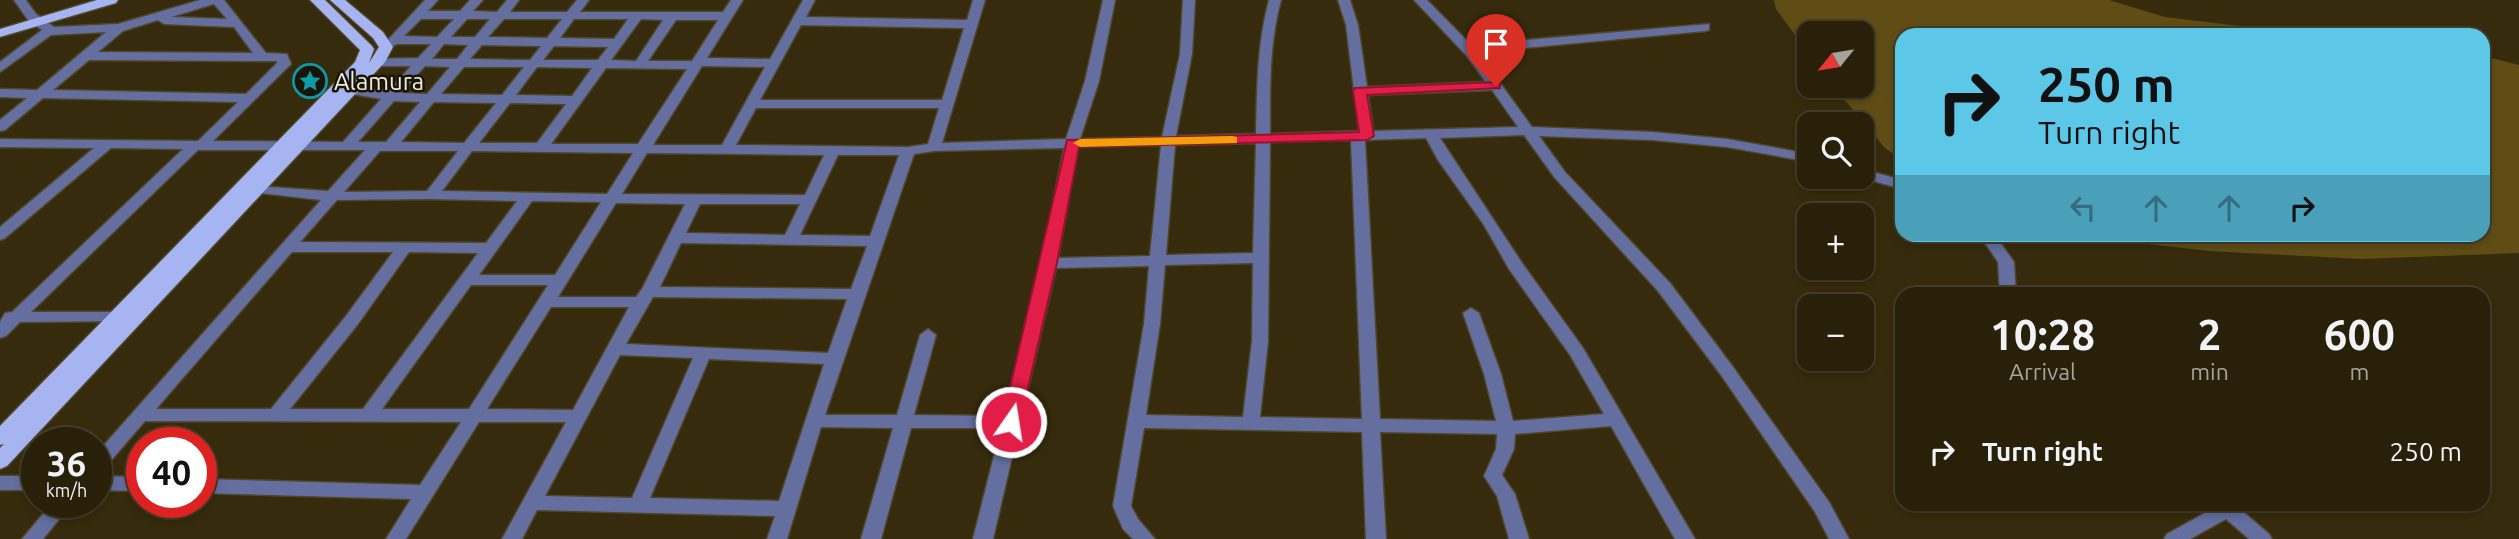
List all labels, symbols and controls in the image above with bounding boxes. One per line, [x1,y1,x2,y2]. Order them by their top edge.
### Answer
pin [1466,14,1526,86]
north arrow [1797,21,1874,98]
map controls [1797,21,1874,371]
icon: arrive [1477,25,1515,63]
icon: right [1923,56,2014,147]
text: 250 m [2038,56,2175,111]
place icon: Alamura [291,62,329,100]
place label: Alamura [334,68,424,95]
button: search [1797,112,1874,189]
text: Turn right [2038,114,2180,150]
icon: left [2064,189,2102,227]
icon: ahead [2137,189,2175,227]
icon: ahead [2210,189,2248,227]
icon: right [2283,189,2321,227]
button: + [1797,203,1874,280]
button: − [1797,294,1874,371]
text: 10:28 [1990,311,2095,358]
text: 2 [2198,311,2221,358]
text: 600 [2324,311,2395,358]
text: Arrival [2009,359,2076,384]
text: min [2190,359,2229,384]
text: m [2349,359,2369,384]
position arrow [974,385,1048,459]
speed limit sign: 40 [126,427,217,518]
icon: right [1923,433,1961,471]
text: Turn right [1982,437,2103,466]
text: 250 m [2390,437,2462,466]
text: 36 [47,443,86,483]
text: km/h [46,480,87,500]

